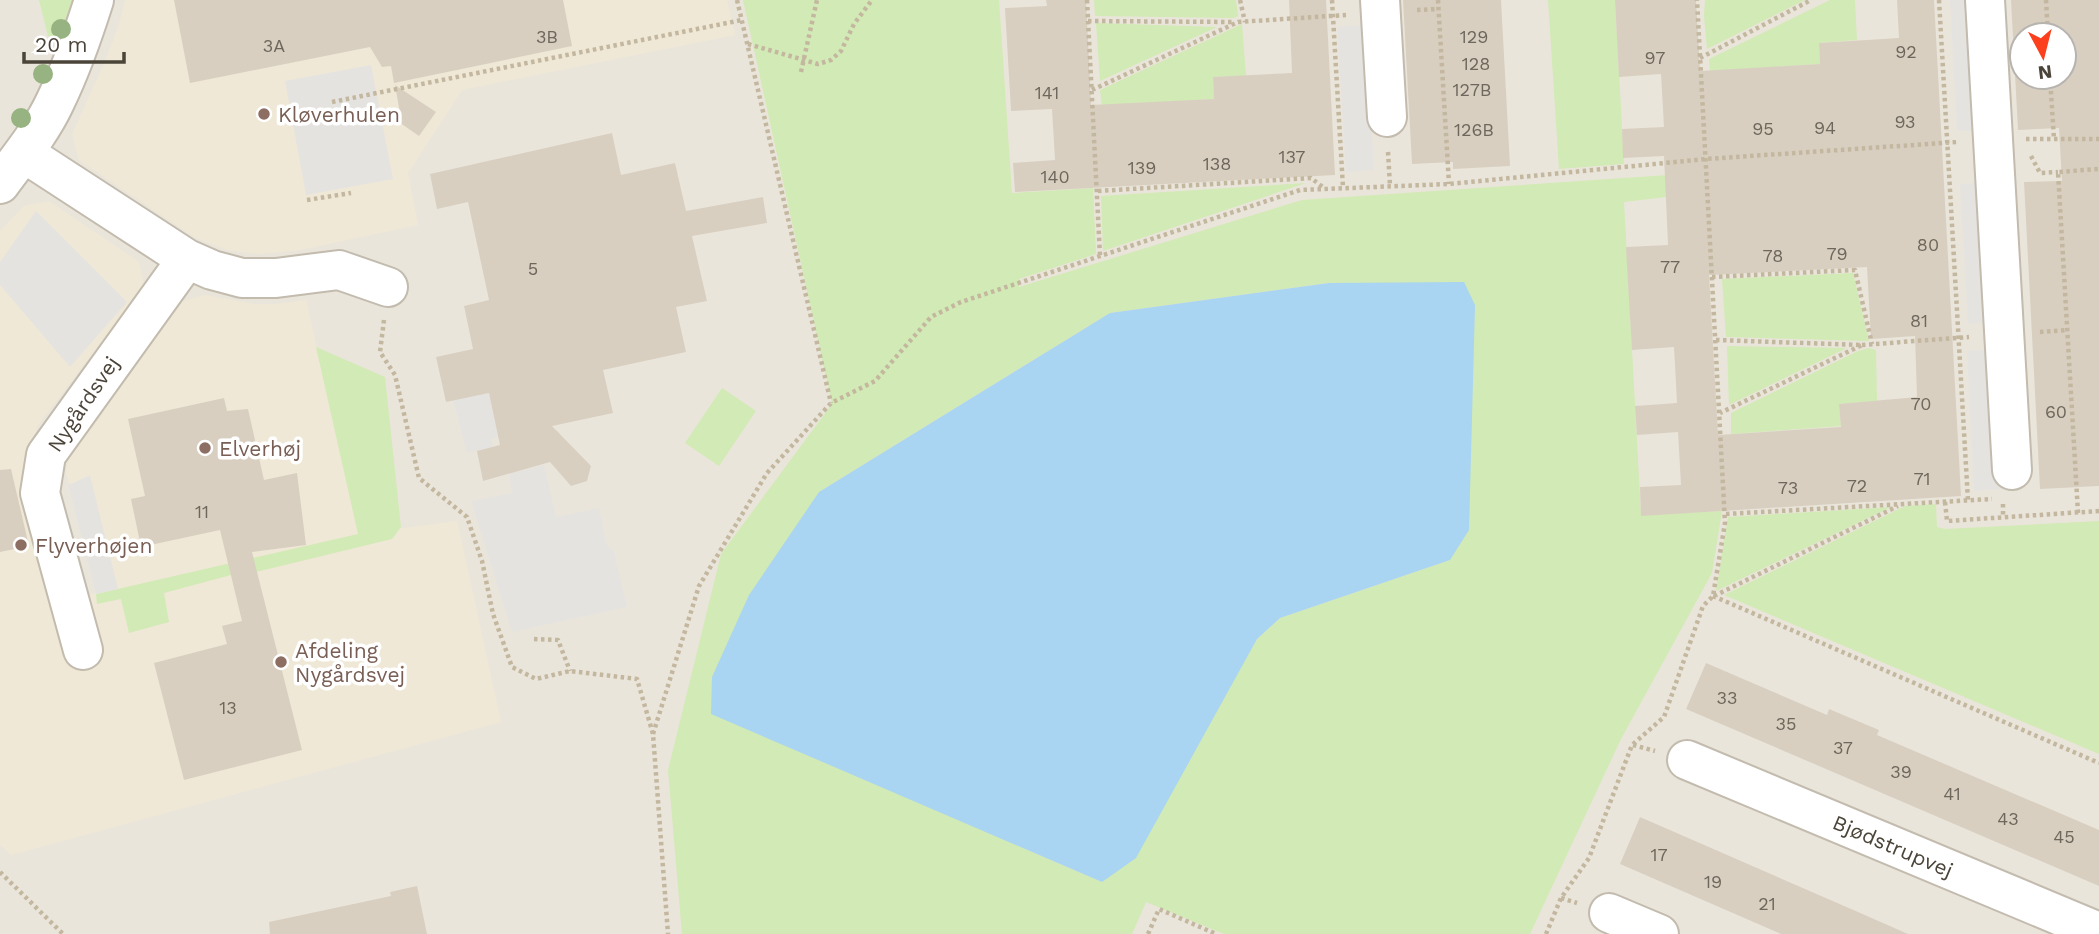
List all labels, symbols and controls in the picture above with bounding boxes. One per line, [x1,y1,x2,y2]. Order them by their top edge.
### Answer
scale bar [24,21,124,65]
north arrow [2008,21,2078,91]
house number: 3B [536,26,558,47]
house number: 129 [1460,26,1488,47]
text: 20 m [35,32,87,57]
house number: 3A [263,35,285,56]
house number: 92 [1895,41,1917,62]
house number: 97 [1645,47,1665,68]
house number: 128 [1462,53,1490,74]
text: N [2037,60,2053,85]
house number: 127B [1452,79,1492,100]
house number: 141 [1035,82,1059,103]
place label: Kløverhulen [278,102,400,127]
marker: Kløverhulen [256,106,272,122]
house number: 93 [1894,111,1916,132]
house number: 94 [1814,117,1836,138]
house number: 95 [1752,118,1774,139]
house number: 126B [1454,119,1494,140]
house number: 137 [1279,146,1305,167]
house number: 138 [1203,153,1231,174]
house number: 139 [1128,157,1156,178]
house number: 140 [1040,166,1070,187]
house number: 80 [1917,234,1939,255]
house number: 79 [1826,243,1848,264]
house number: 78 [1763,245,1783,266]
house number: 77 [1660,256,1680,277]
house number: 5 [528,258,538,279]
house number: 81 [1910,310,1928,331]
street label: Nygårdsvej [42,351,124,457]
house number: 70 [1911,393,1931,414]
house number: 60 [2045,401,2067,422]
place label: Elverhøj [219,436,301,461]
marker: Elverhøj [197,440,213,456]
house number: 71 [1913,468,1931,489]
house number: 72 [1847,475,1867,496]
house number: 73 [1778,477,1798,498]
house number: 11 [195,501,209,522]
place label: Flyverhøjen [35,533,152,558]
marker: Flyverhøjen [13,537,29,553]
place label: Afdeling Nygårdsvej [295,638,405,687]
marker: Afdeling Nygårdsvej [273,654,289,670]
house number: 33 [1717,687,1738,708]
house number: 13 [219,697,237,718]
house number: 35 [1776,713,1796,734]
house number: 37 [1833,737,1853,758]
house number: 39 [1890,761,1912,782]
house number: 41 [1943,783,1961,804]
house number: 43 [1997,808,2019,829]
street label: Bjødstrupvej [1829,809,1957,883]
house number: 45 [2053,826,2075,847]
house number: 17 [1650,844,1668,865]
house number: 19 [1704,871,1722,892]
house number: 21 [1758,893,1776,914]

